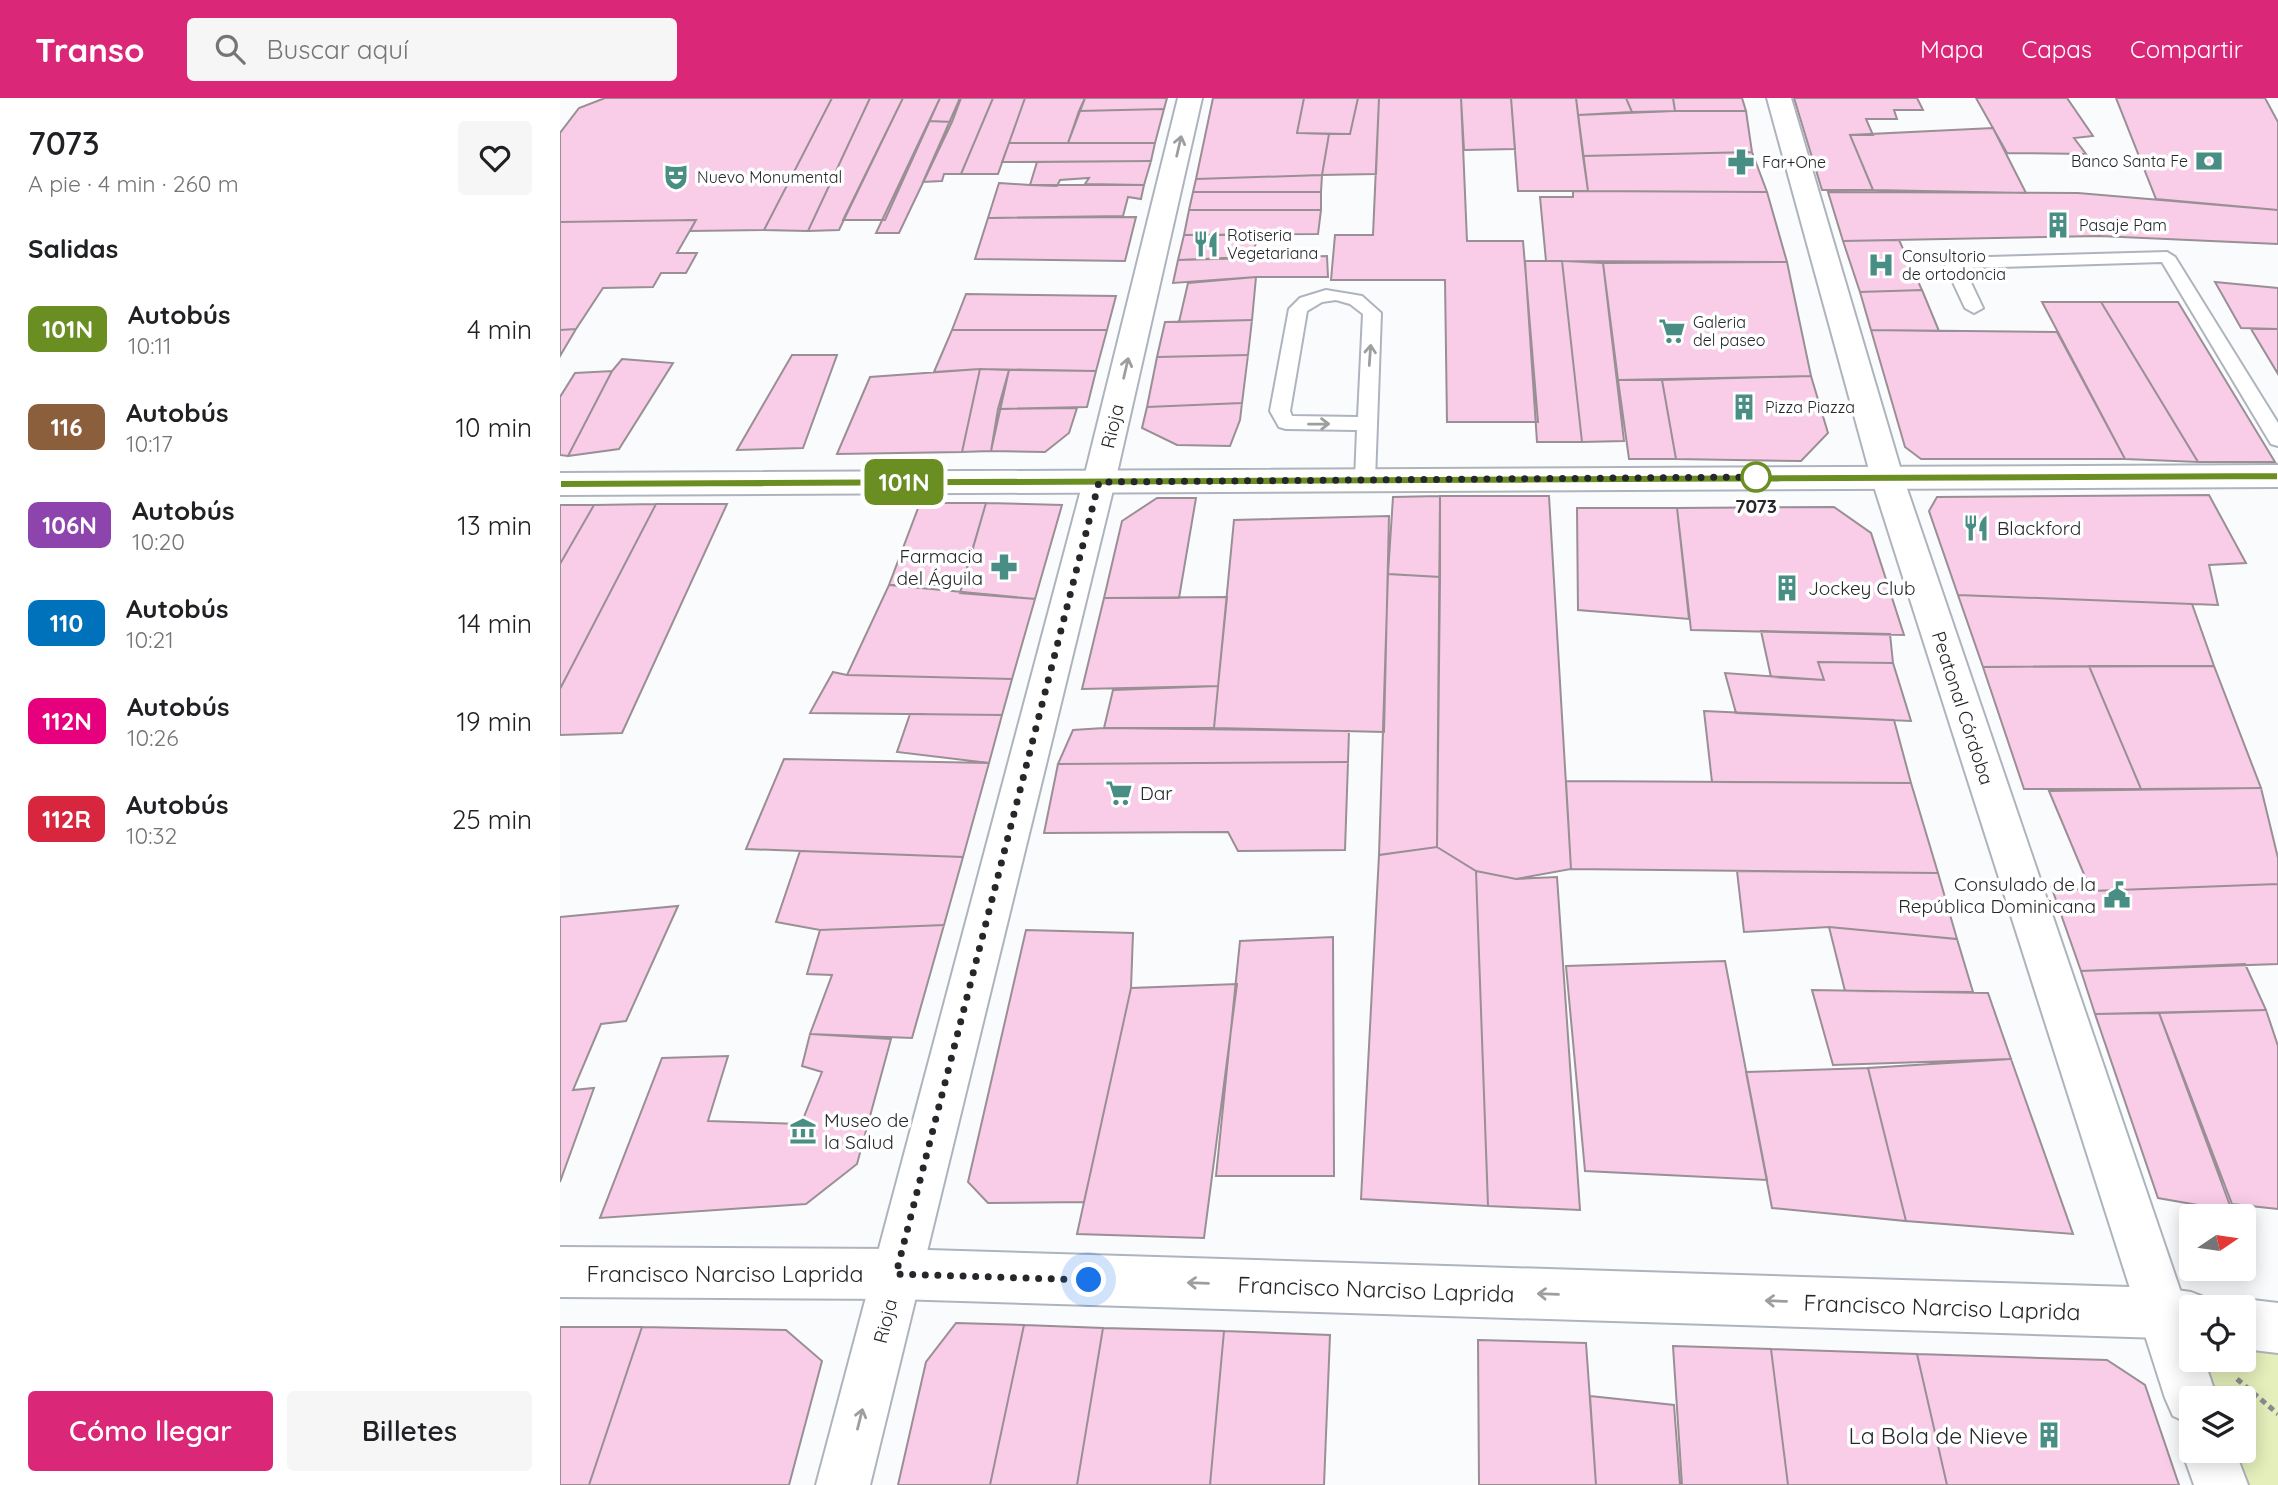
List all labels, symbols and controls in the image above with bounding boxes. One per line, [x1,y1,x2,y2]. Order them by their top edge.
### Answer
search box [187,18,677,81]
text: Transo [35,29,145,70]
icon: search [211,30,249,68]
text: Buscar aquí [267,33,409,66]
text: Mapa [1920,34,1984,64]
text: Capas [2022,34,2092,64]
text: Compartir [2130,34,2243,64]
button: heart [458,121,532,195]
text: 7073 [28,122,100,163]
one-way arrow [1173,135,1186,158]
bank icon: Banco Santa Fe [2194,146,2224,176]
pharmacy icon: Far+One [1726,147,1756,177]
place label: Banco Santa Fe [2071,151,2188,171]
place label: Far+One [1762,152,1826,172]
theatre icon: Nuevo Monumental [661,162,691,192]
place label: Nuevo Monumental [697,167,842,187]
text: A pie · 4 min · 260 m [28,169,239,198]
building icon: Pasaje Pam [2043,210,2073,240]
place label: Pasaje Pam [2079,215,2167,235]
place label: Rotiseria Vegetariana [1227,225,1318,263]
restaurant icon: Rotiseria Vegetariana [1191,229,1221,259]
text: Salidas [28,232,118,265]
place label: Consultorio de ortodoncia [1902,246,2006,284]
hospital icon: Consultorio de ortodoncia [1866,250,1896,280]
text: Autobús [128,298,231,331]
place label: Galeria del paseo [1693,312,1765,350]
text: 4 min [467,313,532,346]
text: 101N [42,314,93,344]
supermarket icon: Galeria del paseo [1657,316,1687,346]
text: 10:11 [128,331,172,360]
one-way arrow [1363,344,1376,367]
one-way arrow [1121,357,1134,379]
building icon: Pizza Piazza [1729,392,1759,422]
text: Autobús [126,396,228,429]
place label: Pizza Piazza [1765,397,1855,417]
street label: Rioja [1095,401,1129,451]
text: 10 min [456,411,532,444]
text: 116 [51,412,82,442]
one-way arrow [1307,417,1330,431]
text: 10:17 [126,429,173,458]
line badge: 101N [855,459,953,505]
marker: 7073 [1741,462,1771,492]
text: 101N [878,467,930,497]
text: Autobús [132,494,234,527]
place label: 7073 [1735,494,1777,518]
text: 13 min [457,509,532,542]
text: 106N [42,510,97,540]
restaurant icon: Blackford [1961,513,1991,543]
place label: Blackford [1997,516,2081,540]
text: 10:20 [132,527,185,556]
place label: Farmacia del Águila [896,544,983,590]
pharmacy icon: Farmacia del Águila [989,552,1019,582]
building icon: Jockey Club [1772,573,1802,603]
place label: Jockey Club [1808,576,1916,600]
text: Autobús [126,592,228,625]
text: 14 min [458,607,532,640]
text: 110 [50,608,83,638]
text: 10:21 [126,625,174,654]
street label: Peatonal Córdoba [1927,628,1999,788]
text: Autobús [127,690,229,723]
text: 19 min [456,705,532,738]
text: 112N [42,706,92,736]
text: 10:26 [127,723,179,752]
supermarket icon: Dar [1104,778,1134,808]
place label: Dar [1140,781,1173,805]
text: Autobús [126,788,228,821]
text: 25 min [452,803,532,836]
text: 112R [42,804,91,834]
text: 10:32 [126,821,177,850]
place label: Consulado de la República Dominicana [1898,872,2096,918]
public building icon: Consulado de la República Dominicana [2102,880,2132,910]
place label: Museo de la Salud [824,1108,909,1154]
museum icon: Museo de la Salud [788,1116,818,1146]
north arrow [2179,1204,2256,1281]
map controls [2179,1204,2256,1463]
street label: Francisco Narciso Laprida [587,1259,863,1288]
your location [1071,1262,1106,1297]
street label: Francisco Narciso Laprida [1237,1270,1515,1308]
one-way arrow [1187,1277,1210,1290]
one-way arrow [1537,1288,1560,1301]
street label: Francisco Narciso Laprida [1803,1288,2081,1326]
one-way arrow [1764,1295,1787,1308]
button: locate [2179,1295,2256,1372]
street label: Rioja [868,1296,902,1346]
button: layers [2179,1386,2256,1463]
button: Cómo llegar [28,1391,273,1471]
button: Billetes [287,1391,532,1471]
one-way arrow [854,1408,867,1431]
building icon: La Bola de Nieve [2034,1420,2064,1450]
place label: La Bola de Nieve [1848,1421,2028,1450]

